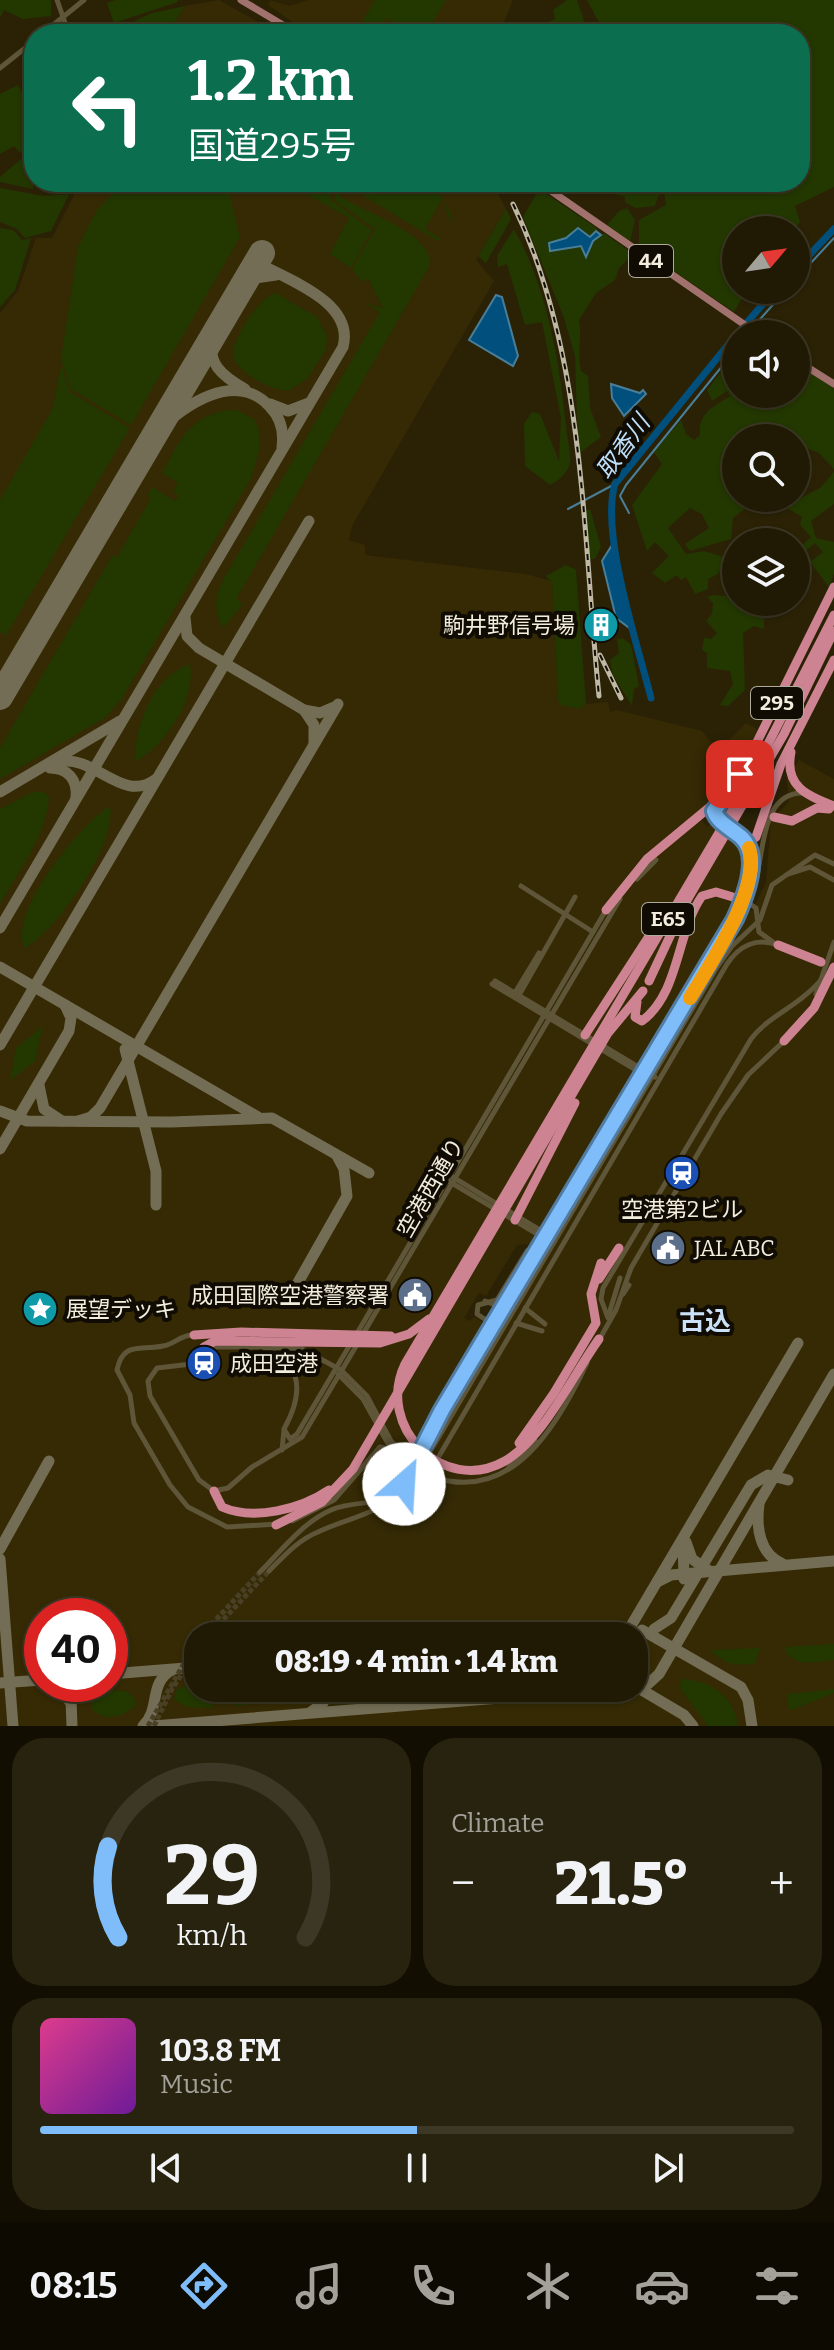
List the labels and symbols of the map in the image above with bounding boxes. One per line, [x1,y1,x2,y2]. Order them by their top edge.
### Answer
north arrow [722,216,810,304]
road number: 44 [629,245,673,277]
water label: 取香川 [591,407,657,484]
building icon: 駒井野信号場 [582,606,620,644]
place label: 駒井野信号場 [443,612,575,639]
road number: 295 [751,687,803,719]
pin [706,740,774,808]
road number: E65 [642,903,694,935]
street label: 空港西通り [391,1133,470,1242]
station icon: 空港第2ビル [663,1154,701,1192]
place label: 空港第2ビル [621,1196,743,1223]
public building icon: JAL ABC [649,1229,687,1267]
place label: JAL ABC [693,1235,774,1262]
public building icon: 成田国際空港警察署 [396,1276,434,1314]
place label: 成田国際空港警察署 [191,1282,389,1309]
place icon: 展望デッキ [21,1290,59,1328]
place label: 展望デッキ [66,1296,176,1323]
district label: 古込 [679,1306,731,1337]
station icon: 成田空港 [185,1344,223,1382]
place label: 成田空港 [230,1350,318,1377]
position arrow [362,1442,446,1526]
speed limit sign: 40 [24,1598,128,1702]

